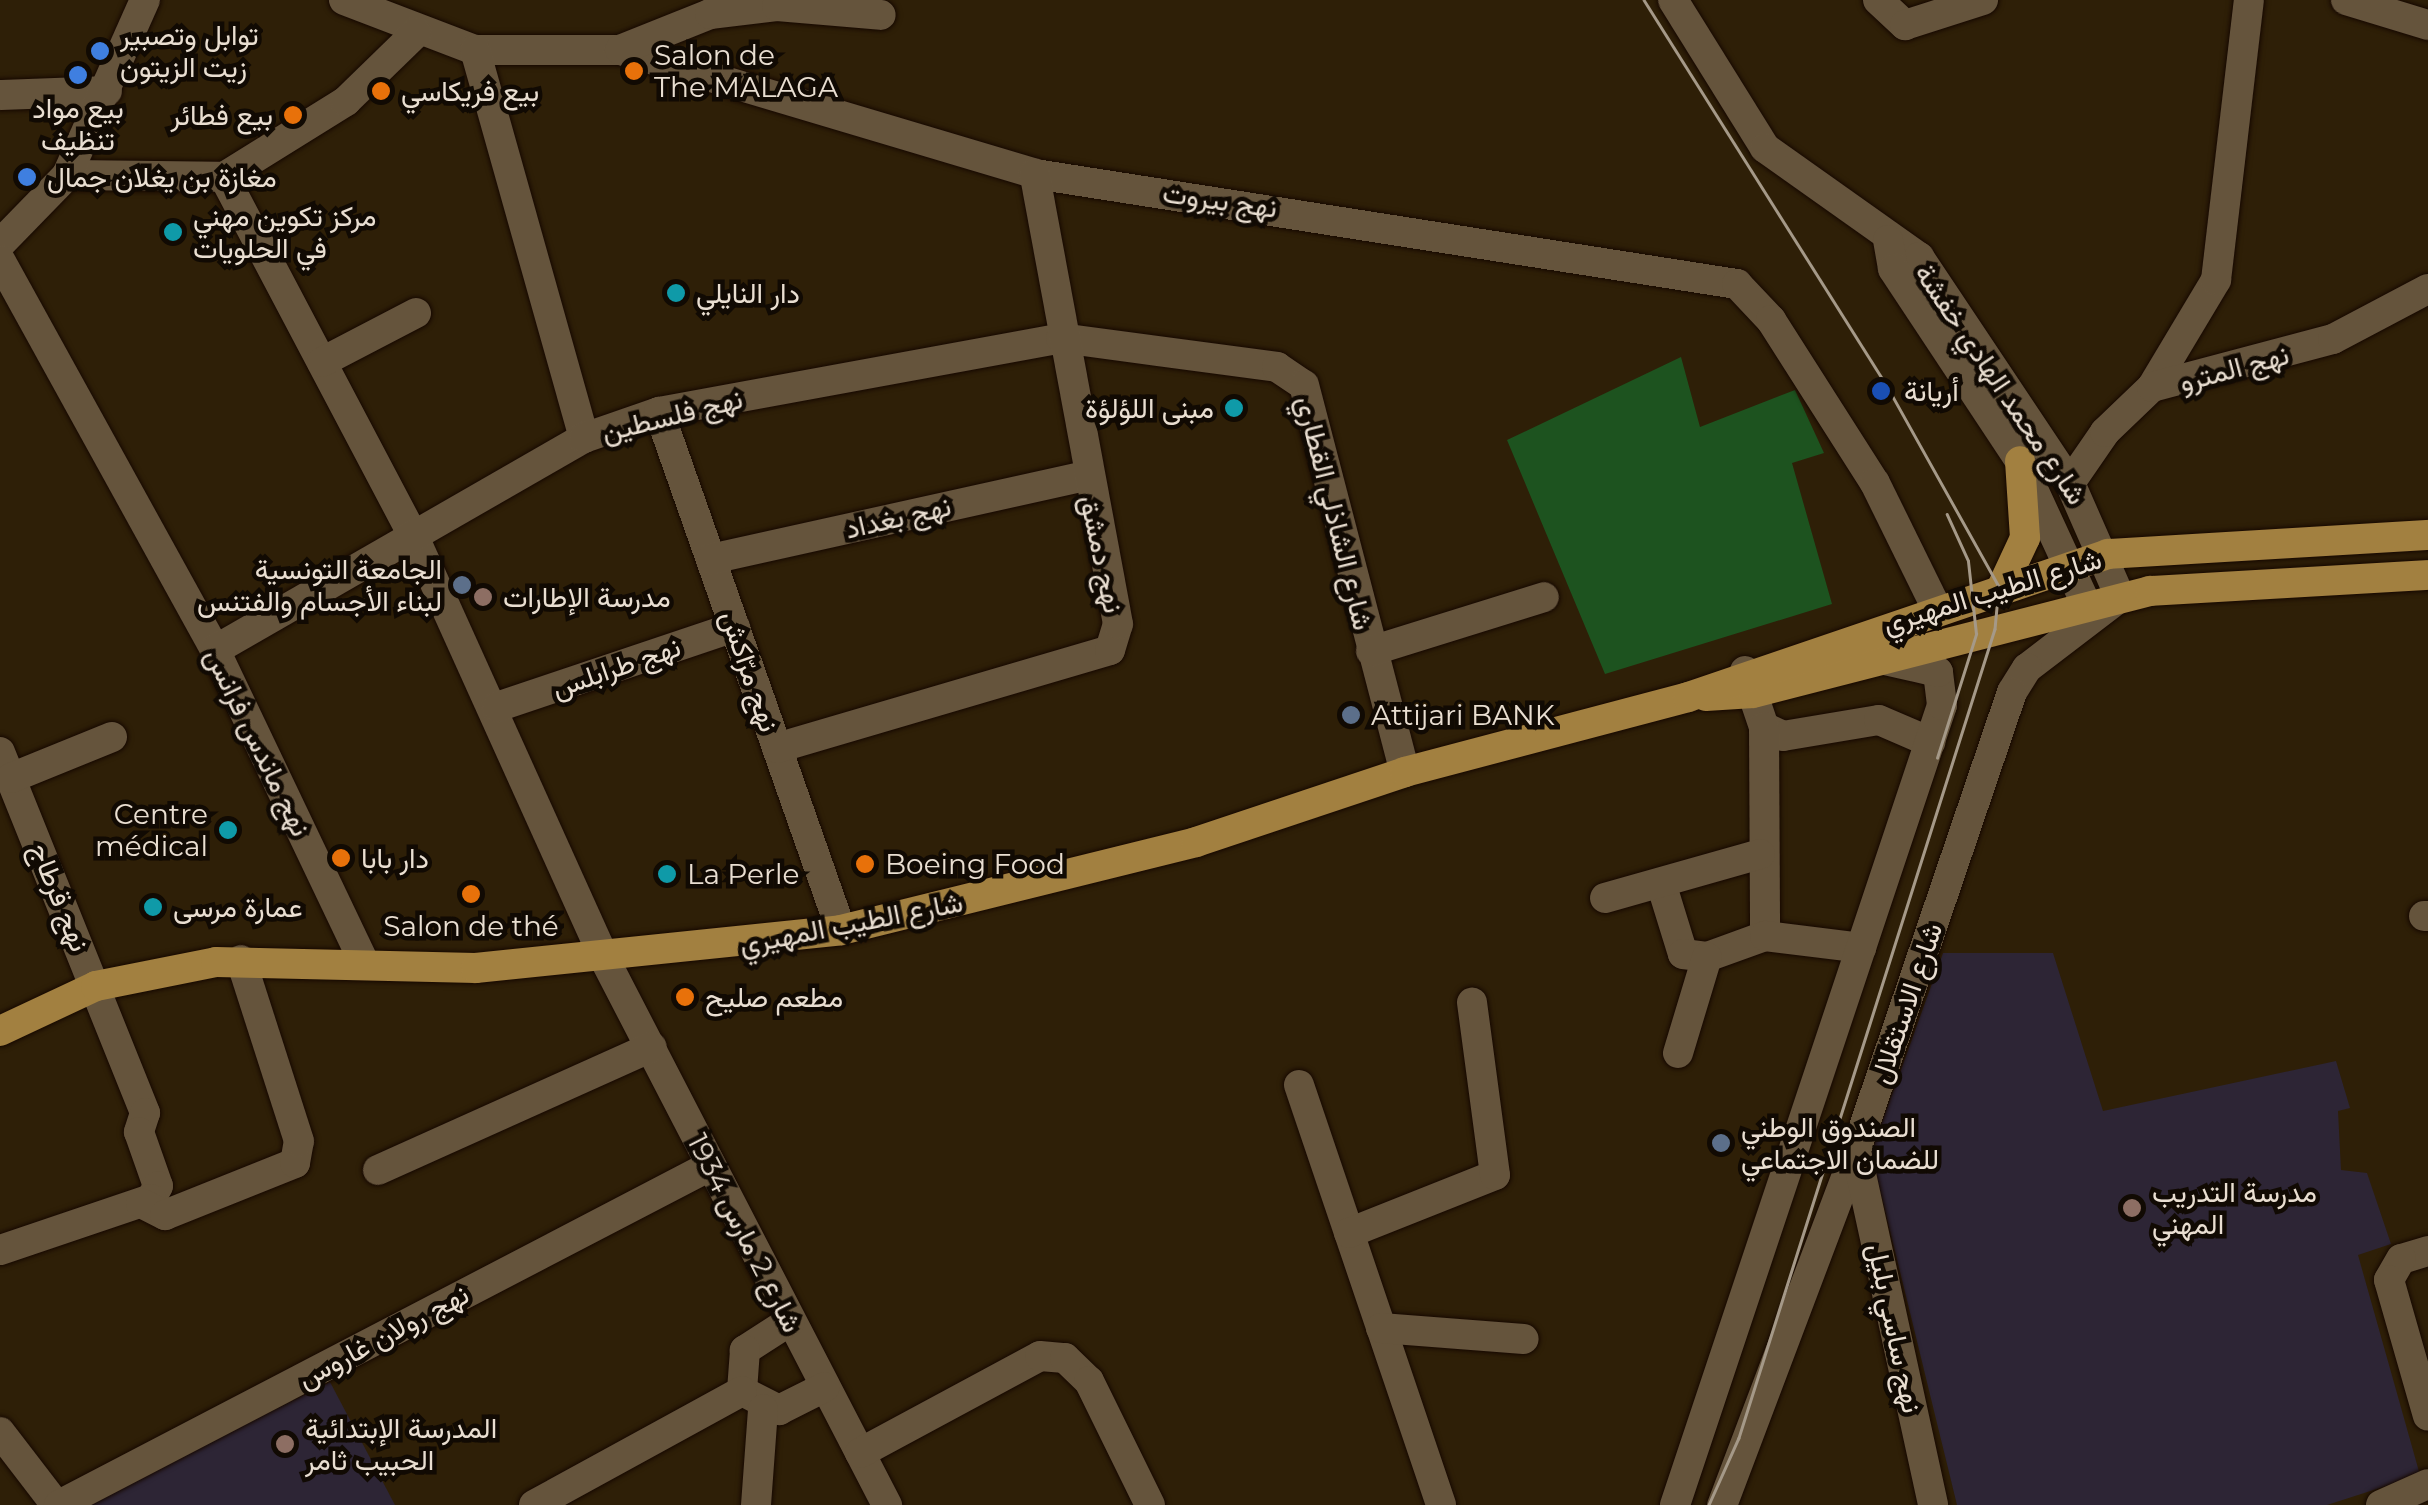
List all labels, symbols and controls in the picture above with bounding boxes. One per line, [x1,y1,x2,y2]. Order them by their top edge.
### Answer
place label: توابل وتصبير زيت الزيتون [120,18,259,84]
place label: Salon de The MALAGA [654,38,838,104]
marker: توابل وتصبير زيت الزيتون [89,40,111,62]
marker: Salon de The MALAGA [623,60,645,82]
marker: بيع مواد تنظيف [67,64,89,86]
place label: بيع فريكاسي [401,74,539,108]
marker: بيع فريكاسي [370,80,392,102]
place label: بيع مواد تنظيف [32,91,124,157]
place label: بيع فطائر [170,98,273,132]
marker: بيع فطائر [282,104,304,126]
place label: مغازة بن يغلان جمال [47,160,277,194]
marker: مغازة بن يغلان جمال [16,166,38,188]
street label: نهج بيروت [1161,175,1279,225]
place label: مركز تكوين مهني في الحلويات [193,199,376,265]
marker: مركز تكوين مهني في الحلويات [162,221,184,243]
street label: شارع محمد الهادي خفشة [1908,257,2094,511]
place label: دار النايلي [696,276,800,310]
marker: دار النايلي [665,282,687,304]
street label: نهج المترو [2176,337,2292,399]
place label: أريانة [1904,374,1959,408]
marker: أريانة [1868,378,1894,404]
street label: نهج فلسطين [598,381,746,449]
place label: مبنى اللؤلؤة [1085,391,1214,425]
street label: شارع الشاذلي القطاري [1290,392,1380,634]
marker: مبنى اللؤلؤة [1223,397,1245,419]
street label: نهج بغداد [842,489,954,545]
street label: نهج دمشق [1073,492,1131,616]
street label: شارع الطيب المهيري [1879,542,2105,640]
place label: الجامعة التونسية لبناء الأجسام والفتنس [197,552,442,618]
marker: الجامعة التونسية لبناء الأجسام والفتنس [451,574,473,596]
place label: مدرسة الإطارات [503,580,671,614]
marker: مدرسة الإطارات [472,586,494,608]
street label: نهج مرّاكش [714,606,786,736]
street label: نهج طرابلس [547,629,685,705]
street label: نهج ماندس فرانس [198,643,318,841]
place label: Attijari BANK [1371,698,1555,732]
marker: Attijari BANK [1340,704,1362,726]
place label: Centre médical [95,797,208,863]
marker: Centre médical [217,819,239,841]
street label: نهج قرطاج [23,838,97,956]
place label: دار بابا [361,841,429,875]
marker: دار بابا [330,847,352,869]
place label: Boeing Food [885,847,1065,881]
marker: Boeing Food [854,853,876,875]
place label: La Perle [687,857,799,891]
marker: La Perle [656,863,678,885]
marker: Salon de thé [460,883,482,905]
street label: شارع الطيب المهيري [736,885,966,961]
place label: عمارة مرسى [173,890,303,924]
marker: عمارة مرسى [142,896,164,918]
place label: Salon de thé [383,909,559,943]
street label: شارع الاستقلال [1863,918,1949,1088]
place label: مطعم صليح [705,980,843,1014]
marker: مطعم صليح [674,986,696,1008]
place label: الصندوق الوطني للضمان الاجتماعي [1741,1110,1939,1176]
street label: شارع 2 مارس 1934 [681,1128,809,1338]
marker: الصندوق الوطني للضمان الاجتماعي [1710,1132,1732,1154]
place label: مدرسة التدريب المهني [2152,1175,2317,1241]
marker: مدرسة التدريب المهني [2121,1197,2143,1219]
street label: نهج ساسي بليل [1861,1240,1929,1416]
street label: نهج رولان غاروس [292,1277,474,1395]
place label: المدرسة الإبتدائية الحبيب ثامر [305,1411,497,1477]
marker: المدرسة الإبتدائية الحبيب ثامر [274,1433,296,1455]

